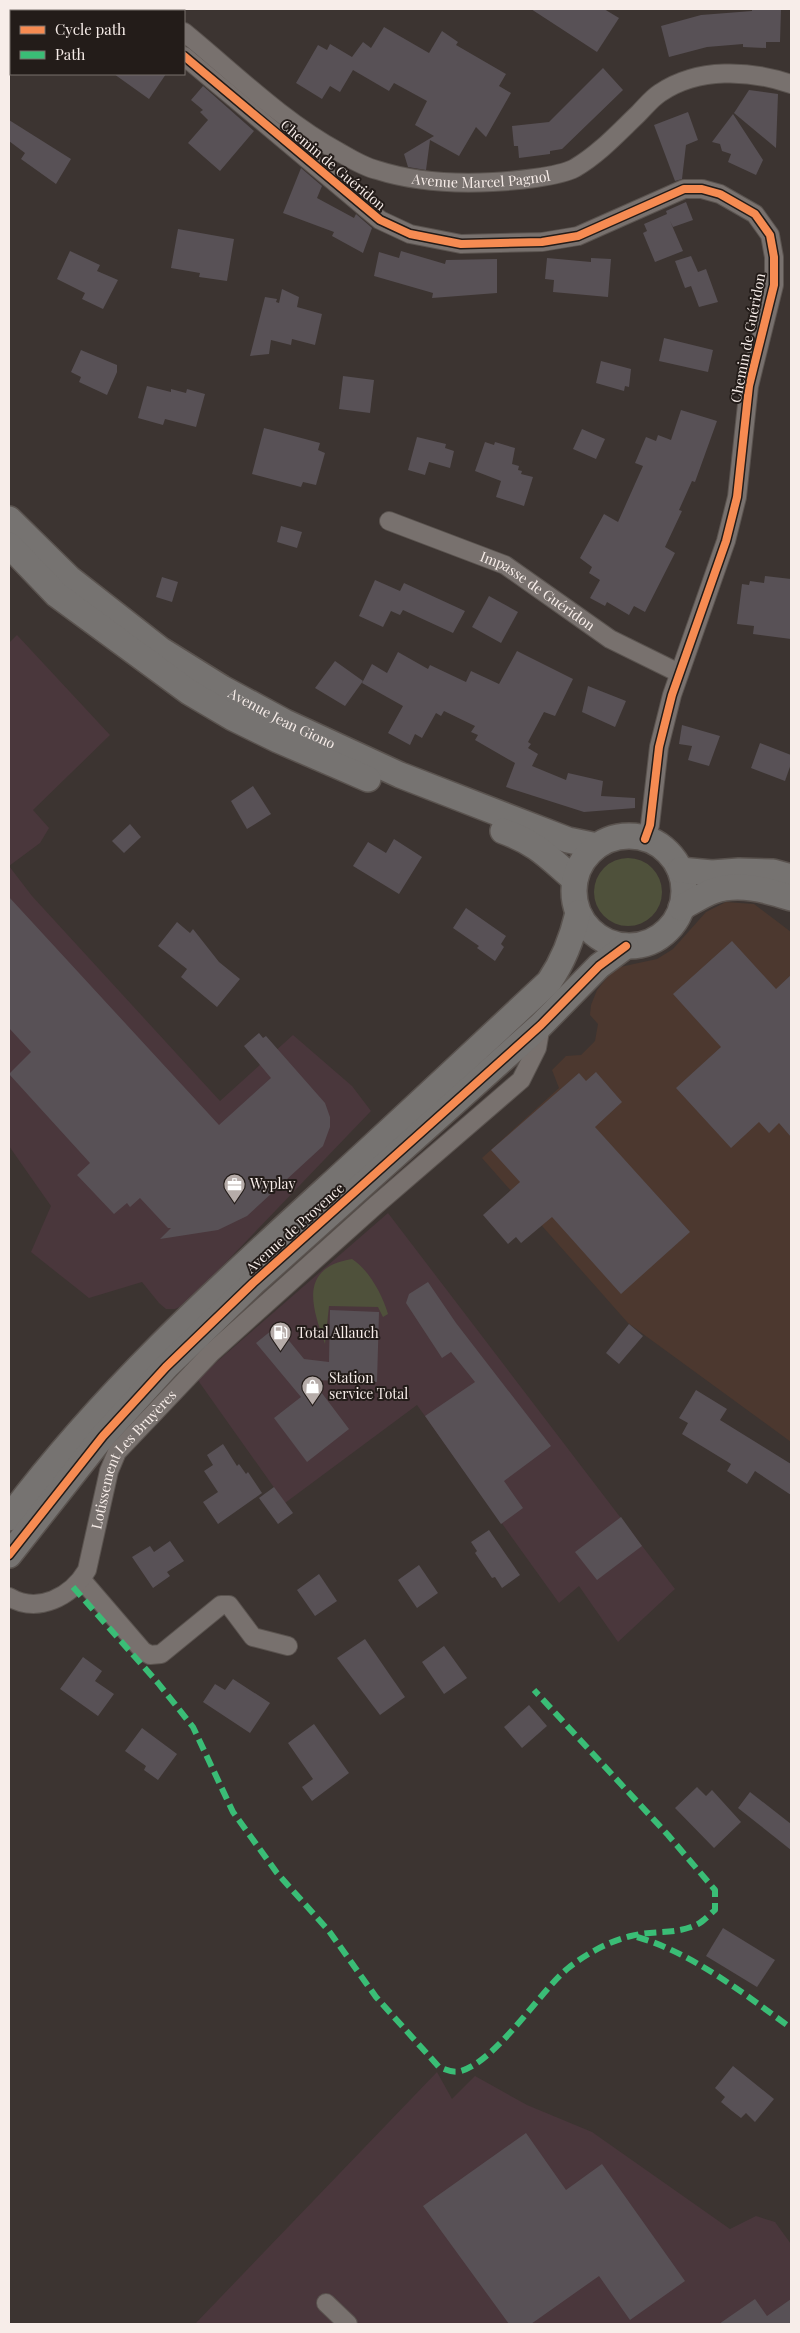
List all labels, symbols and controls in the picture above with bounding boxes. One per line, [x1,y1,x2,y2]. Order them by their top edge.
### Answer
legend [10,10,185,75]
text: Cycle path [55,19,126,39]
text: Path [55,44,85,64]
street label: Chemin de Guéridon [277,115,390,215]
street label: Avenue Marcel Pagnol [410,166,552,192]
street label: Chemin de Guéridon [726,271,770,404]
street label: Impasse de Guéridon [478,546,599,635]
street label: Avenue Jean Giono [224,683,339,753]
office icon: Wyplay [222,1172,246,1203]
place label: Wyplay [249,1174,296,1193]
street label: Avenue de Provence [241,1178,348,1278]
fuel station icon: Total Allauch [269,1321,293,1352]
place label: Total Allauch [297,1323,379,1342]
place label: Station service Total [329,1368,408,1403]
shop icon: Station service Total [301,1374,325,1405]
street label: Lotissement Les Bruyères [86,1385,180,1531]

